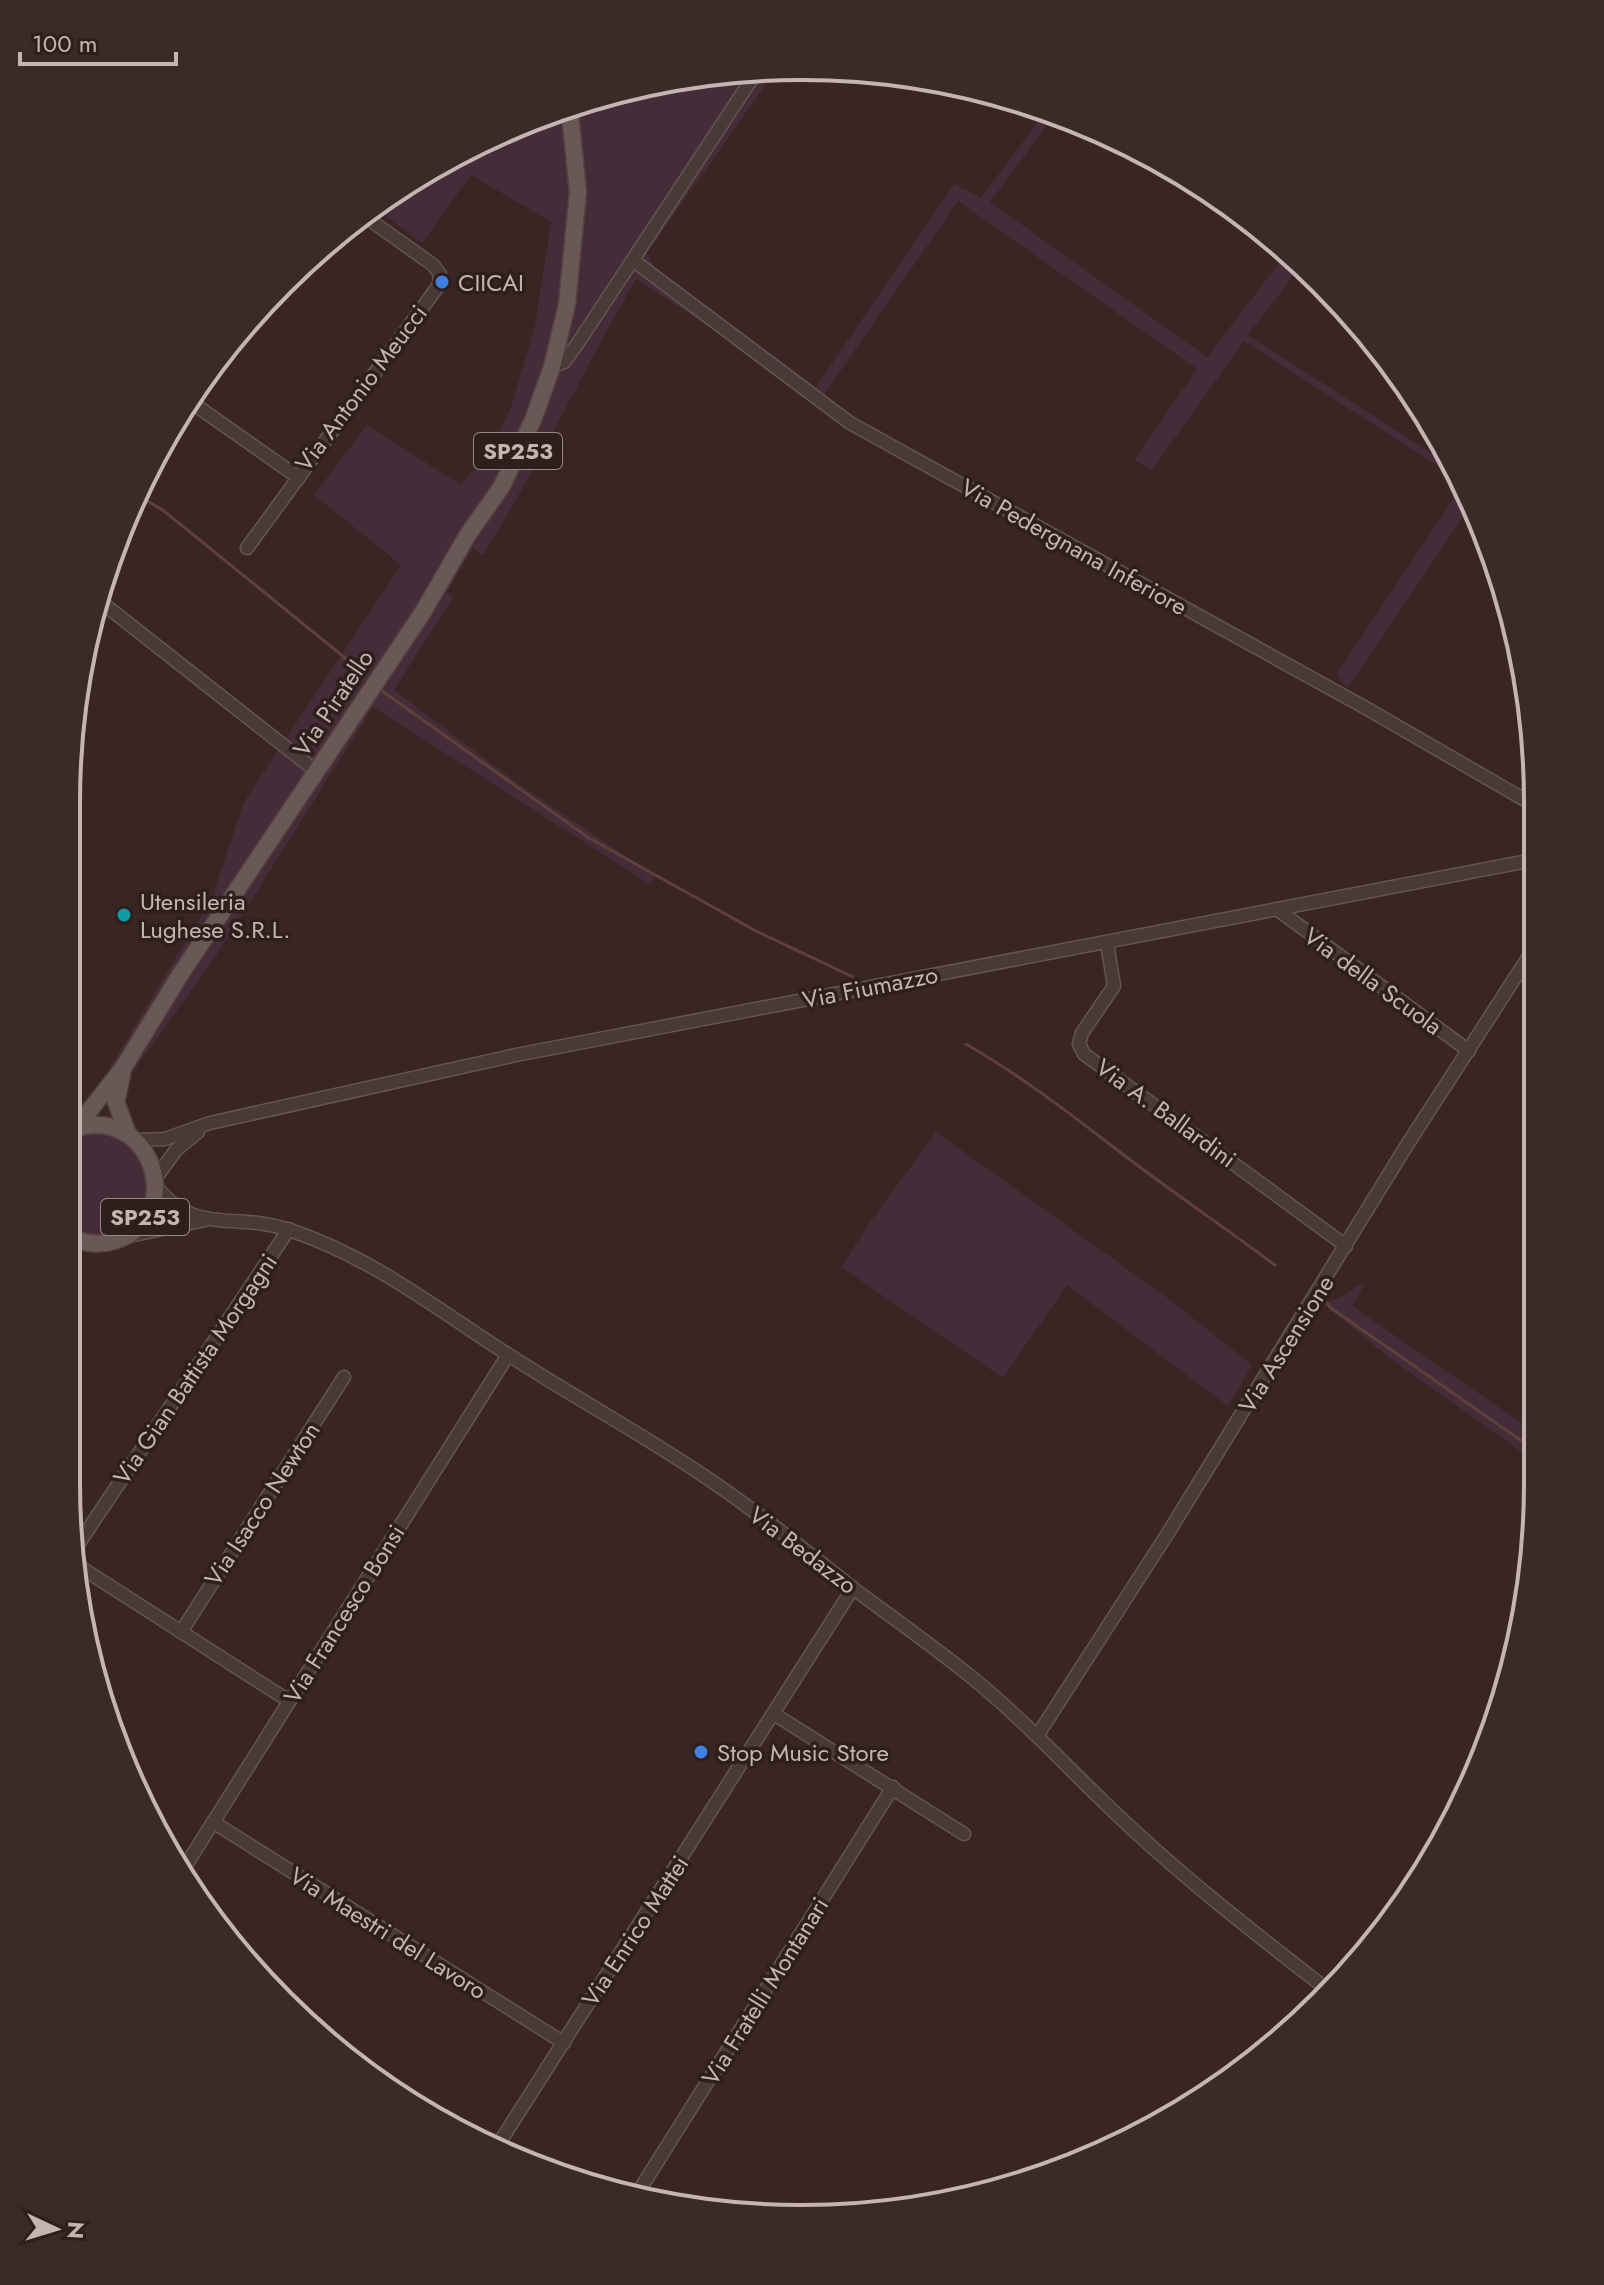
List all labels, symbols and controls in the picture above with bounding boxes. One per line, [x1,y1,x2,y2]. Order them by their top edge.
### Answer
scale bar [20,16,176,66]
text: 100 m [32,26,98,61]
place label: CIICAI [458,265,524,300]
marker: CIICAI [433,273,451,291]
street label: Via Antonio Meucci [287,297,435,479]
road number: SP253 [474,433,562,469]
street label: Via Pedergnana Inferiore [954,470,1194,624]
street label: Via Piratello [284,643,382,763]
place label: Utensileria Lughese S.R.L. [140,884,291,947]
marker: Utensileria Lughese S.R.L. [115,906,133,924]
street label: Via della Scuola [1296,919,1450,1043]
street label: Via Fiumazzo [799,957,941,1017]
street label: Via A. Ballardini [1088,1050,1244,1176]
road number: SP253 [101,1199,189,1235]
street label: Via Gian Battista Morgagni [104,1246,286,1492]
street label: Via Ascensione [1230,1268,1342,1420]
street label: Via Isacco Newton [196,1415,328,1593]
street label: Via Bedazzo [742,1498,864,1602]
street label: Via Francesco Bonsi [275,1518,413,1710]
place label: Stop Music Store [717,1735,889,1770]
marker: Stop Music Store [692,1743,710,1761]
street label: Via Enrico Mattei [573,1849,697,2013]
street label: Via Maestri del Lavoro [283,1858,493,2008]
street label: Via Fratelli Montanari [693,1890,837,2092]
north arrow [16,2189,96,2269]
text: N [59,2221,93,2240]

